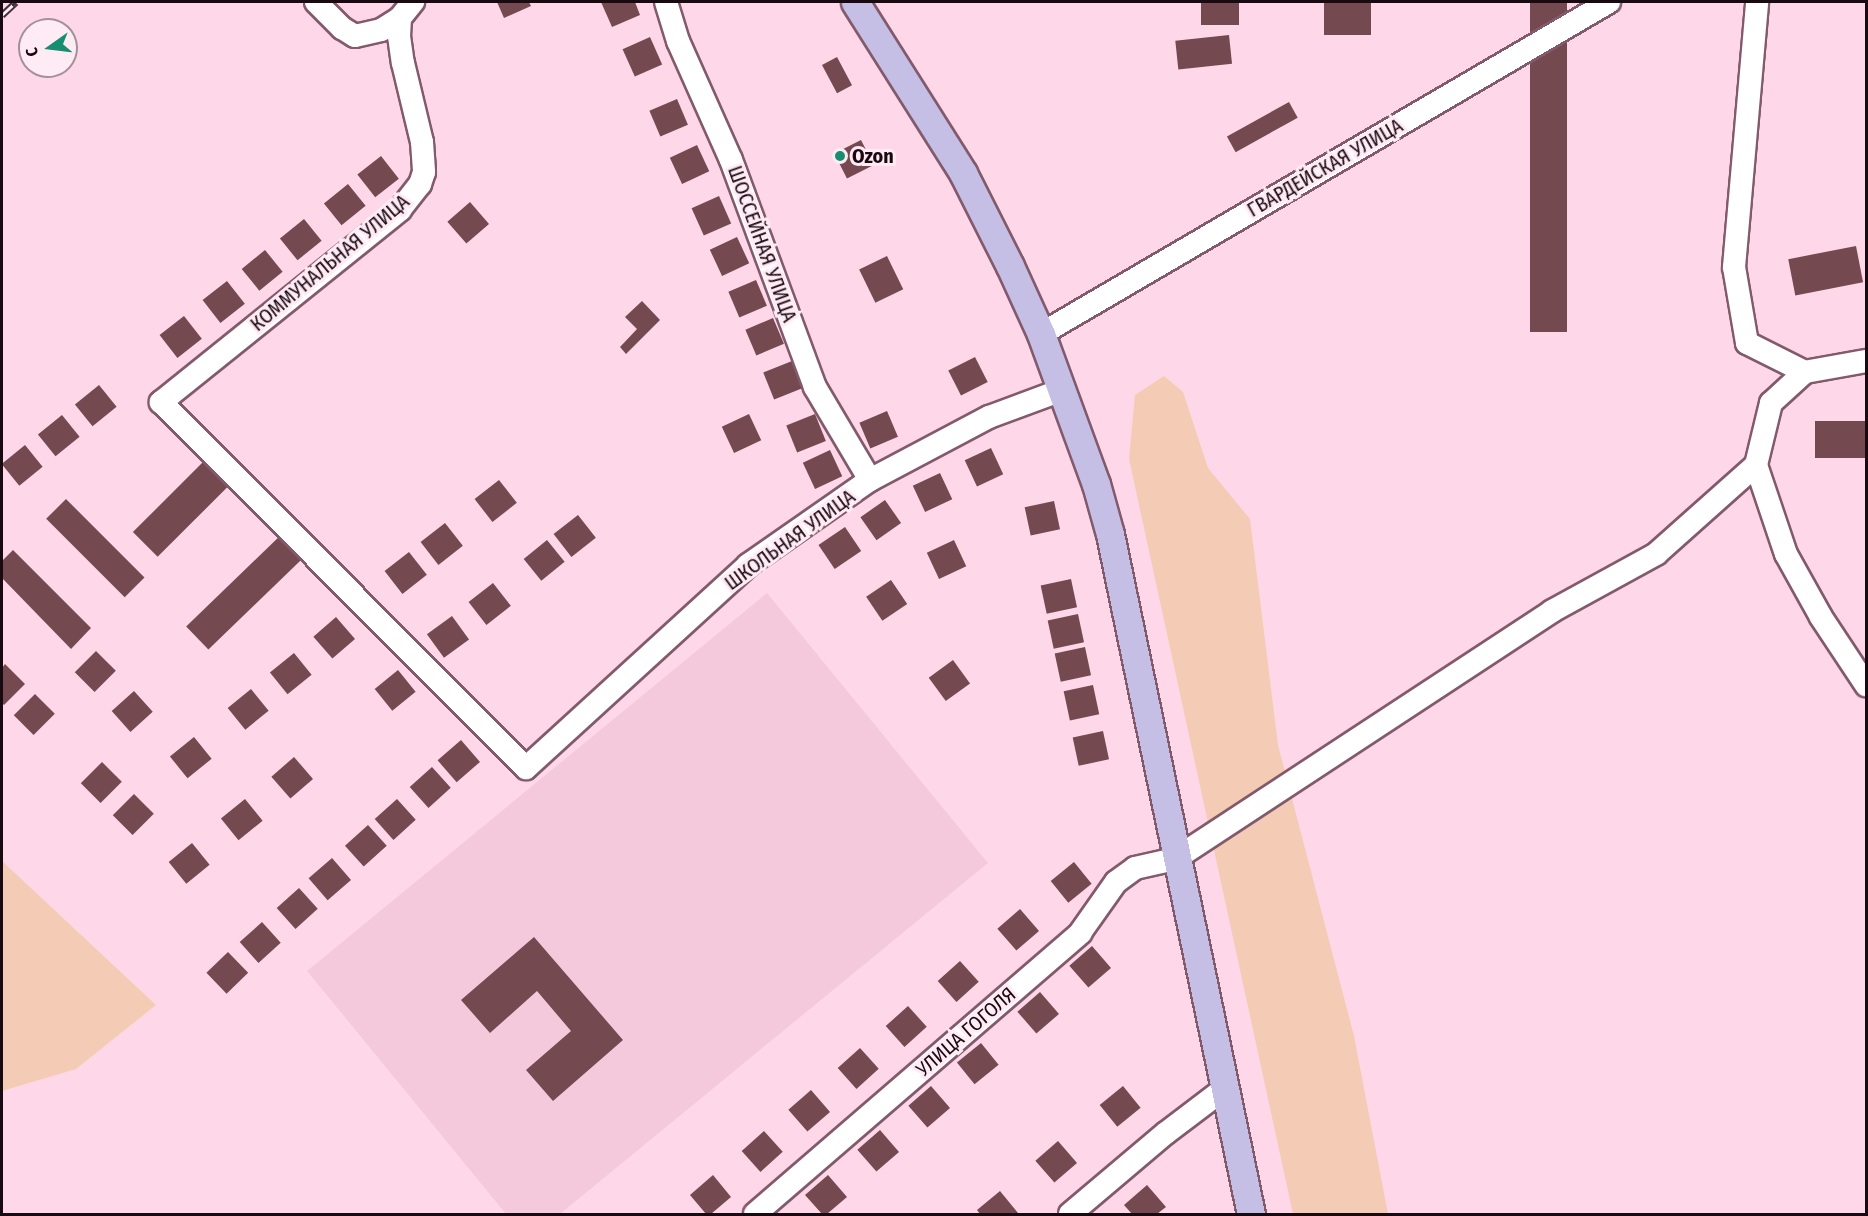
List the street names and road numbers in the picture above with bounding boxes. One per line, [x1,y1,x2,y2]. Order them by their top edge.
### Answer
street label: ГВАРДЕЙСКАЯ УЛИЦА [1243,114,1407,222]
street label: ШОССЕЙНАЯ УЛИЦА [723,163,801,325]
street label: КОММУНАЛЬНАЯ УЛИЦА [246,190,414,336]
street label: ШКОЛЬНАЯ УЛИЦА [720,485,860,595]
street label: УЛИЦА ГОГОЛЯ [911,982,1021,1082]

